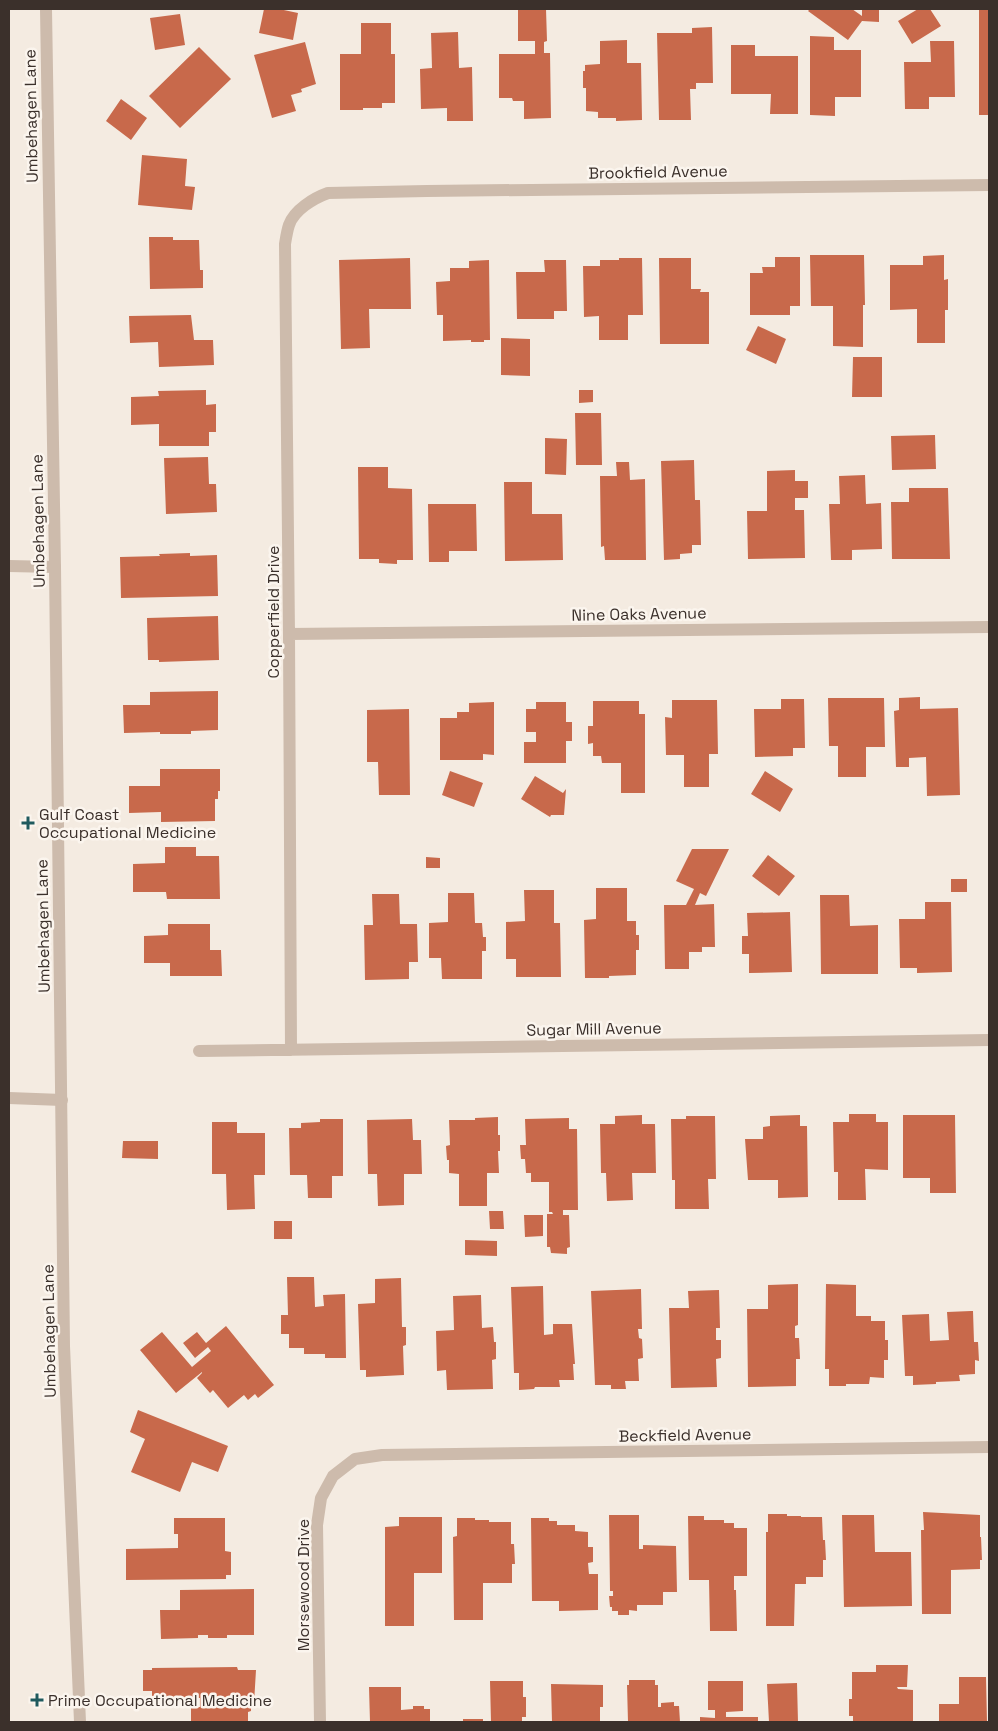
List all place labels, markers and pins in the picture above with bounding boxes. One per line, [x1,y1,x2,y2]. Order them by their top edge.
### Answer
place label: Gulf Coast Occupational Medicine [39,804,216,843]
marker: Gulf Coast Occupational Medicine [21,816,35,830]
place label: Prime Occupational Medicine [48,1690,272,1711]
marker: Prime Occupational Medicine [30,1693,44,1707]

